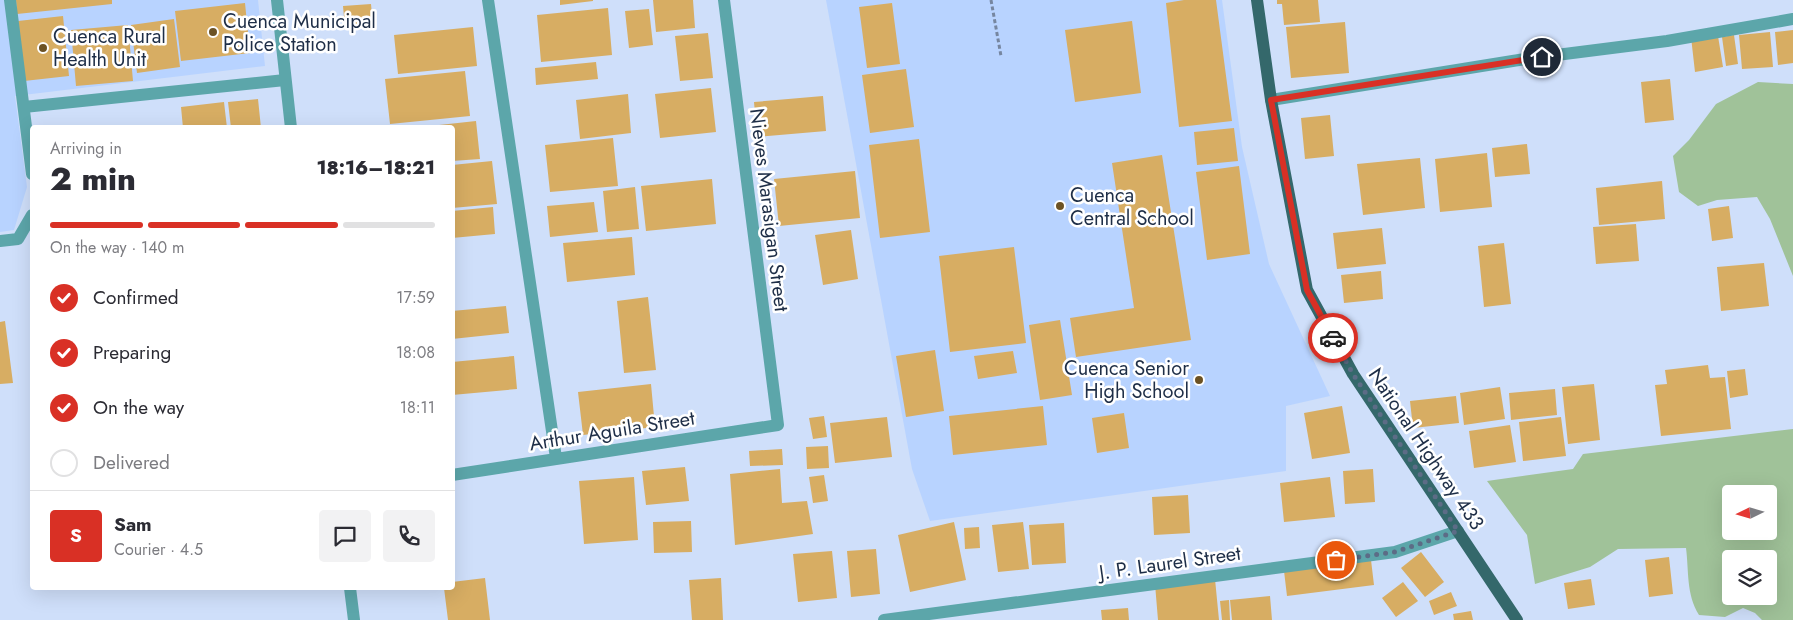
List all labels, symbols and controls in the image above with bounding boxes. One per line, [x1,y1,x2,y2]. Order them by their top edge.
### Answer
place label: Cuenca Municipal Police Station [223,7,376,59]
place label: Cuenca Rural Health Unit [53,22,166,74]
marker: Cuenca Municipal Police Station [207,26,219,38]
pin [1521,36,1563,78]
marker: Cuenca Rural Health Unit [37,42,49,54]
icon: home [1528,43,1556,71]
street label: Nieves Marasigan Street [742,107,796,313]
text: Arriving in [50,137,122,160]
text: 18:16–18:21 [316,154,435,181]
text: 2 min [50,156,136,202]
place label: Cuenca Central School [1070,181,1194,233]
marker: Cuenca Central School [1054,200,1066,212]
text: On the way · 140 m [50,236,184,259]
icon: check [50,284,78,312]
text: Confirmed [93,284,179,311]
text: 17:59 [396,286,435,309]
courier [1308,313,1358,363]
icon: car [1319,324,1347,352]
icon: check [50,339,78,367]
text: Preparing [93,339,171,366]
text: 18:08 [396,341,435,364]
place label: Cuenca Senior High School [1064,354,1189,406]
street label: National Highway 433 [1361,362,1491,536]
marker: Cuenca Senior High School [1193,374,1205,386]
icon: check [50,394,78,422]
text: On the way [93,394,184,421]
text: 18:11 [400,396,435,419]
street label: Arthur Aguila Street [527,404,697,458]
text: Delivered [93,449,170,476]
north arrow [1722,485,1778,540]
map controls [1722,485,1777,605]
button: chat [319,510,371,562]
button: phone [383,510,435,562]
text: Sam [114,511,152,538]
text: S [70,522,82,549]
text: Courier · 4.5 [114,538,203,561]
street label: J. P. Laurel Street [1094,539,1243,588]
pin [1315,539,1357,581]
icon: bag [1322,546,1350,574]
button: layers [1722,550,1777,605]

